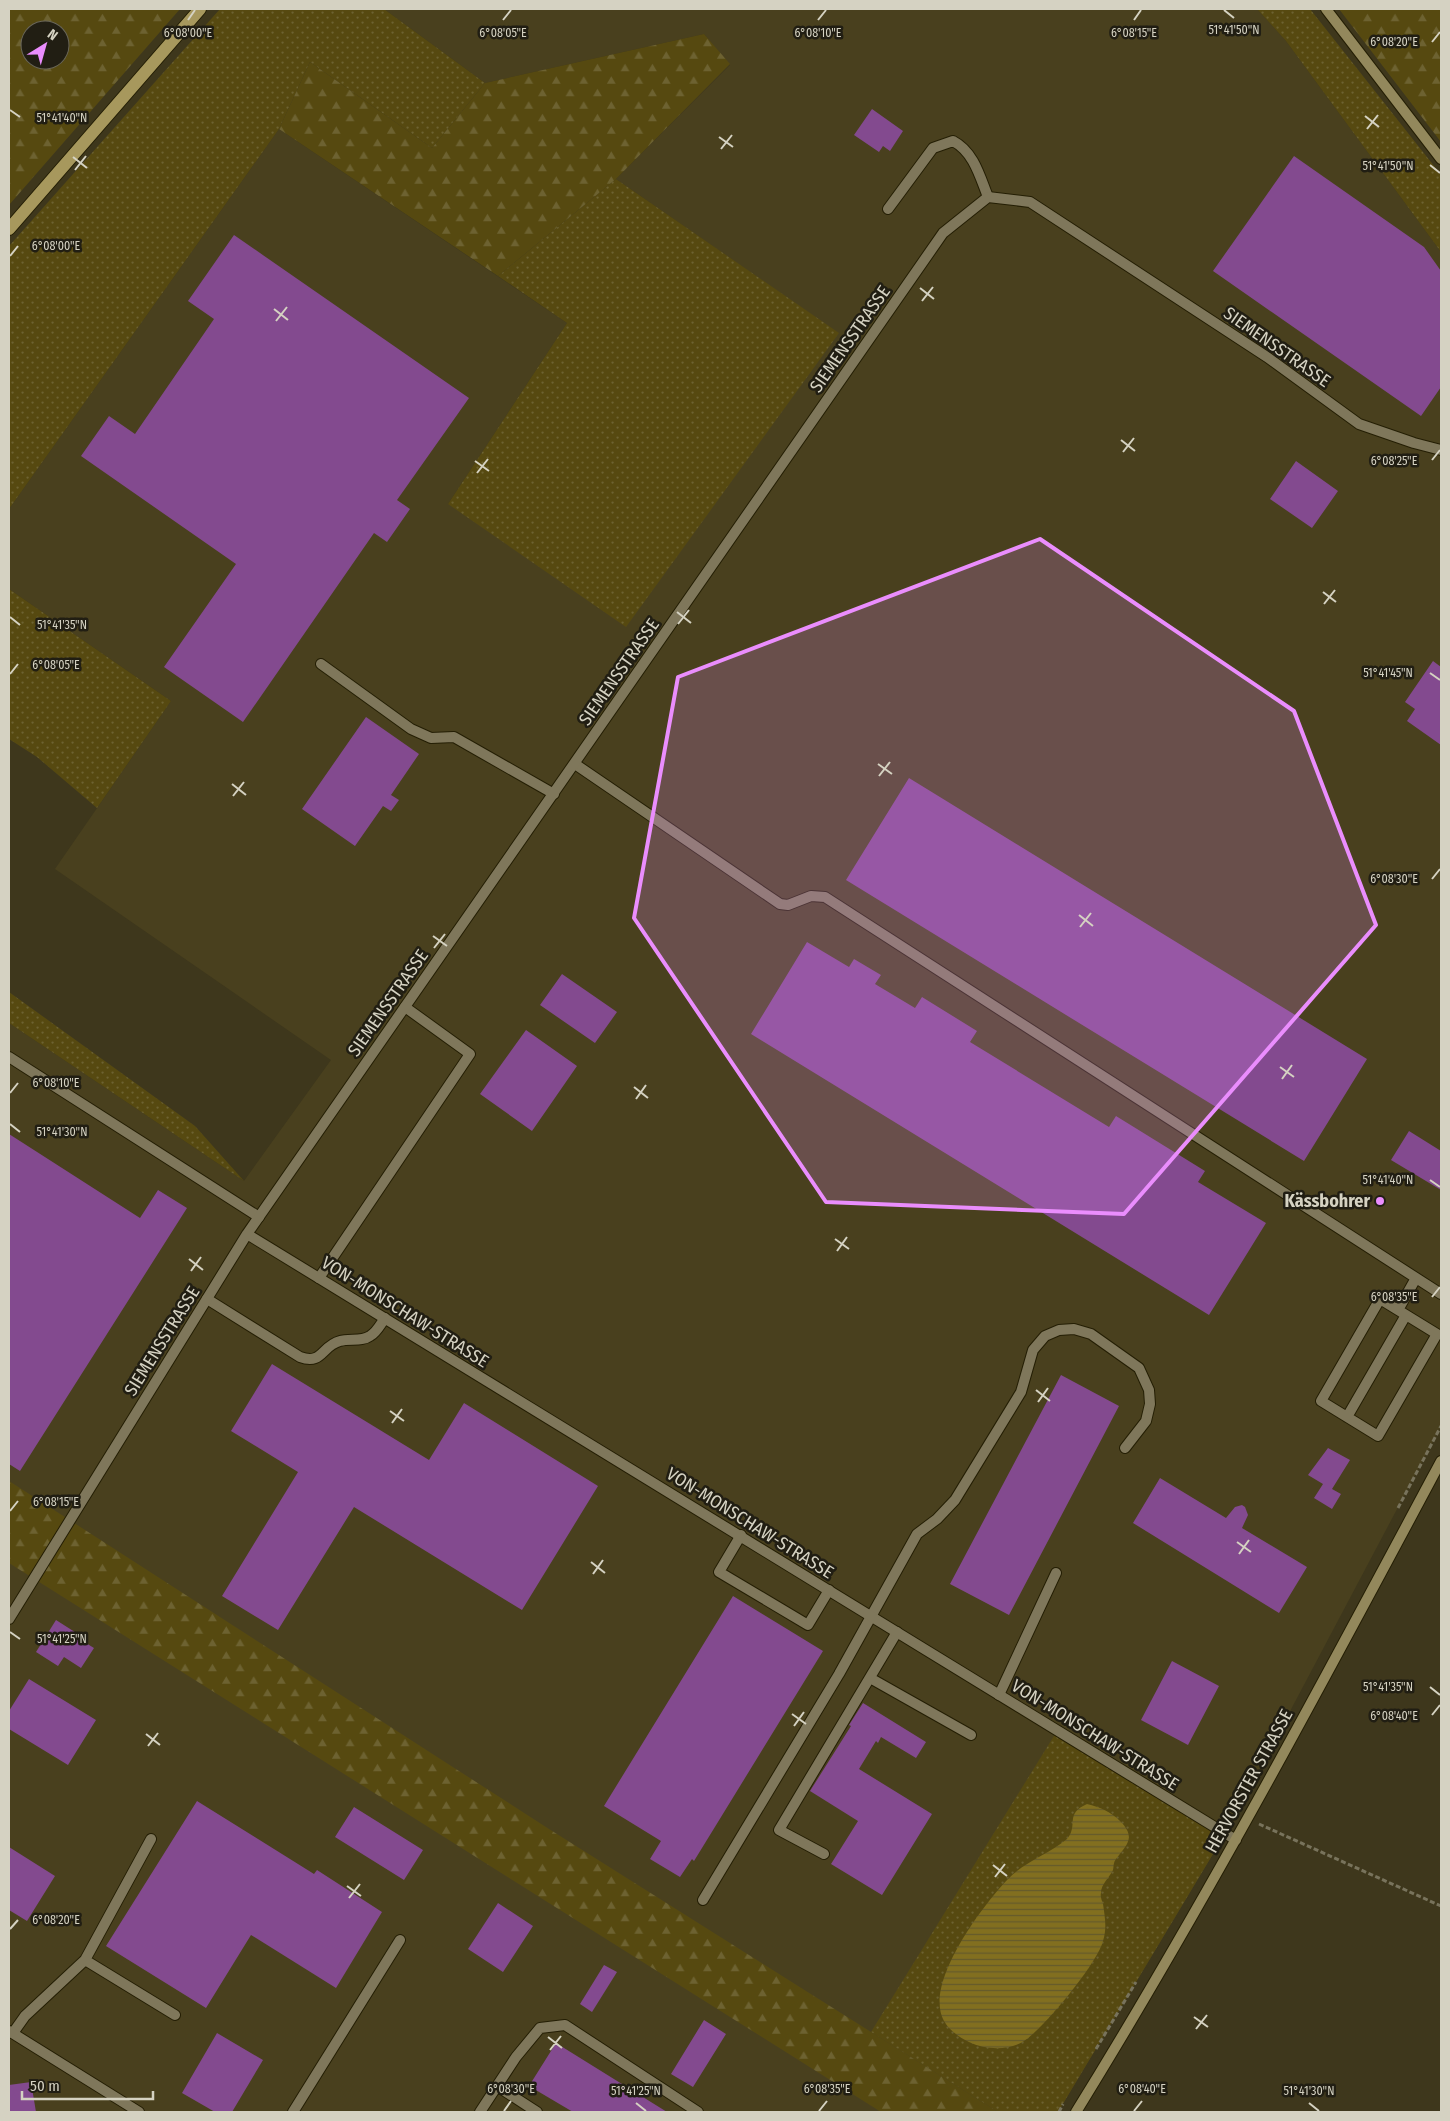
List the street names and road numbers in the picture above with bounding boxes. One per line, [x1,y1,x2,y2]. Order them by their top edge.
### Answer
street label: SIEMENSSTRASSE [805,281,895,397]
street label: SIEMENSSTRASSE [1219,302,1335,392]
street label: SIEMENSSTRASSE [574,614,664,730]
street label: SIEMENSSTRASSE [343,945,433,1061]
street label: VON-MONSCHAW-STRASSE [317,1252,493,1372]
street label: SIEMENSSTRASSE [119,1282,205,1400]
street label: VON-MONSCHAW-STRASSE [662,1463,838,1583]
street label: VON-MONSCHAW-STRASSE [1007,1675,1183,1795]
street label: HERVORSTER STRASSE [1200,1705,1298,1857]

